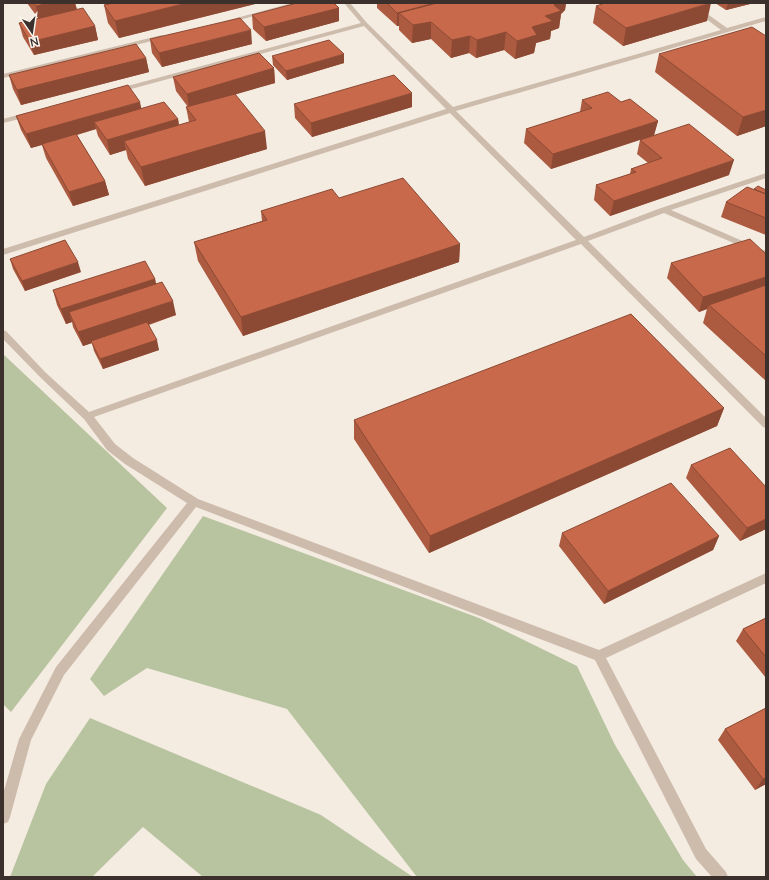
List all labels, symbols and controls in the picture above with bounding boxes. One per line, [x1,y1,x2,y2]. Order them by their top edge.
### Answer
north arrow [12,12,52,52]
text: N [29,35,40,50]

